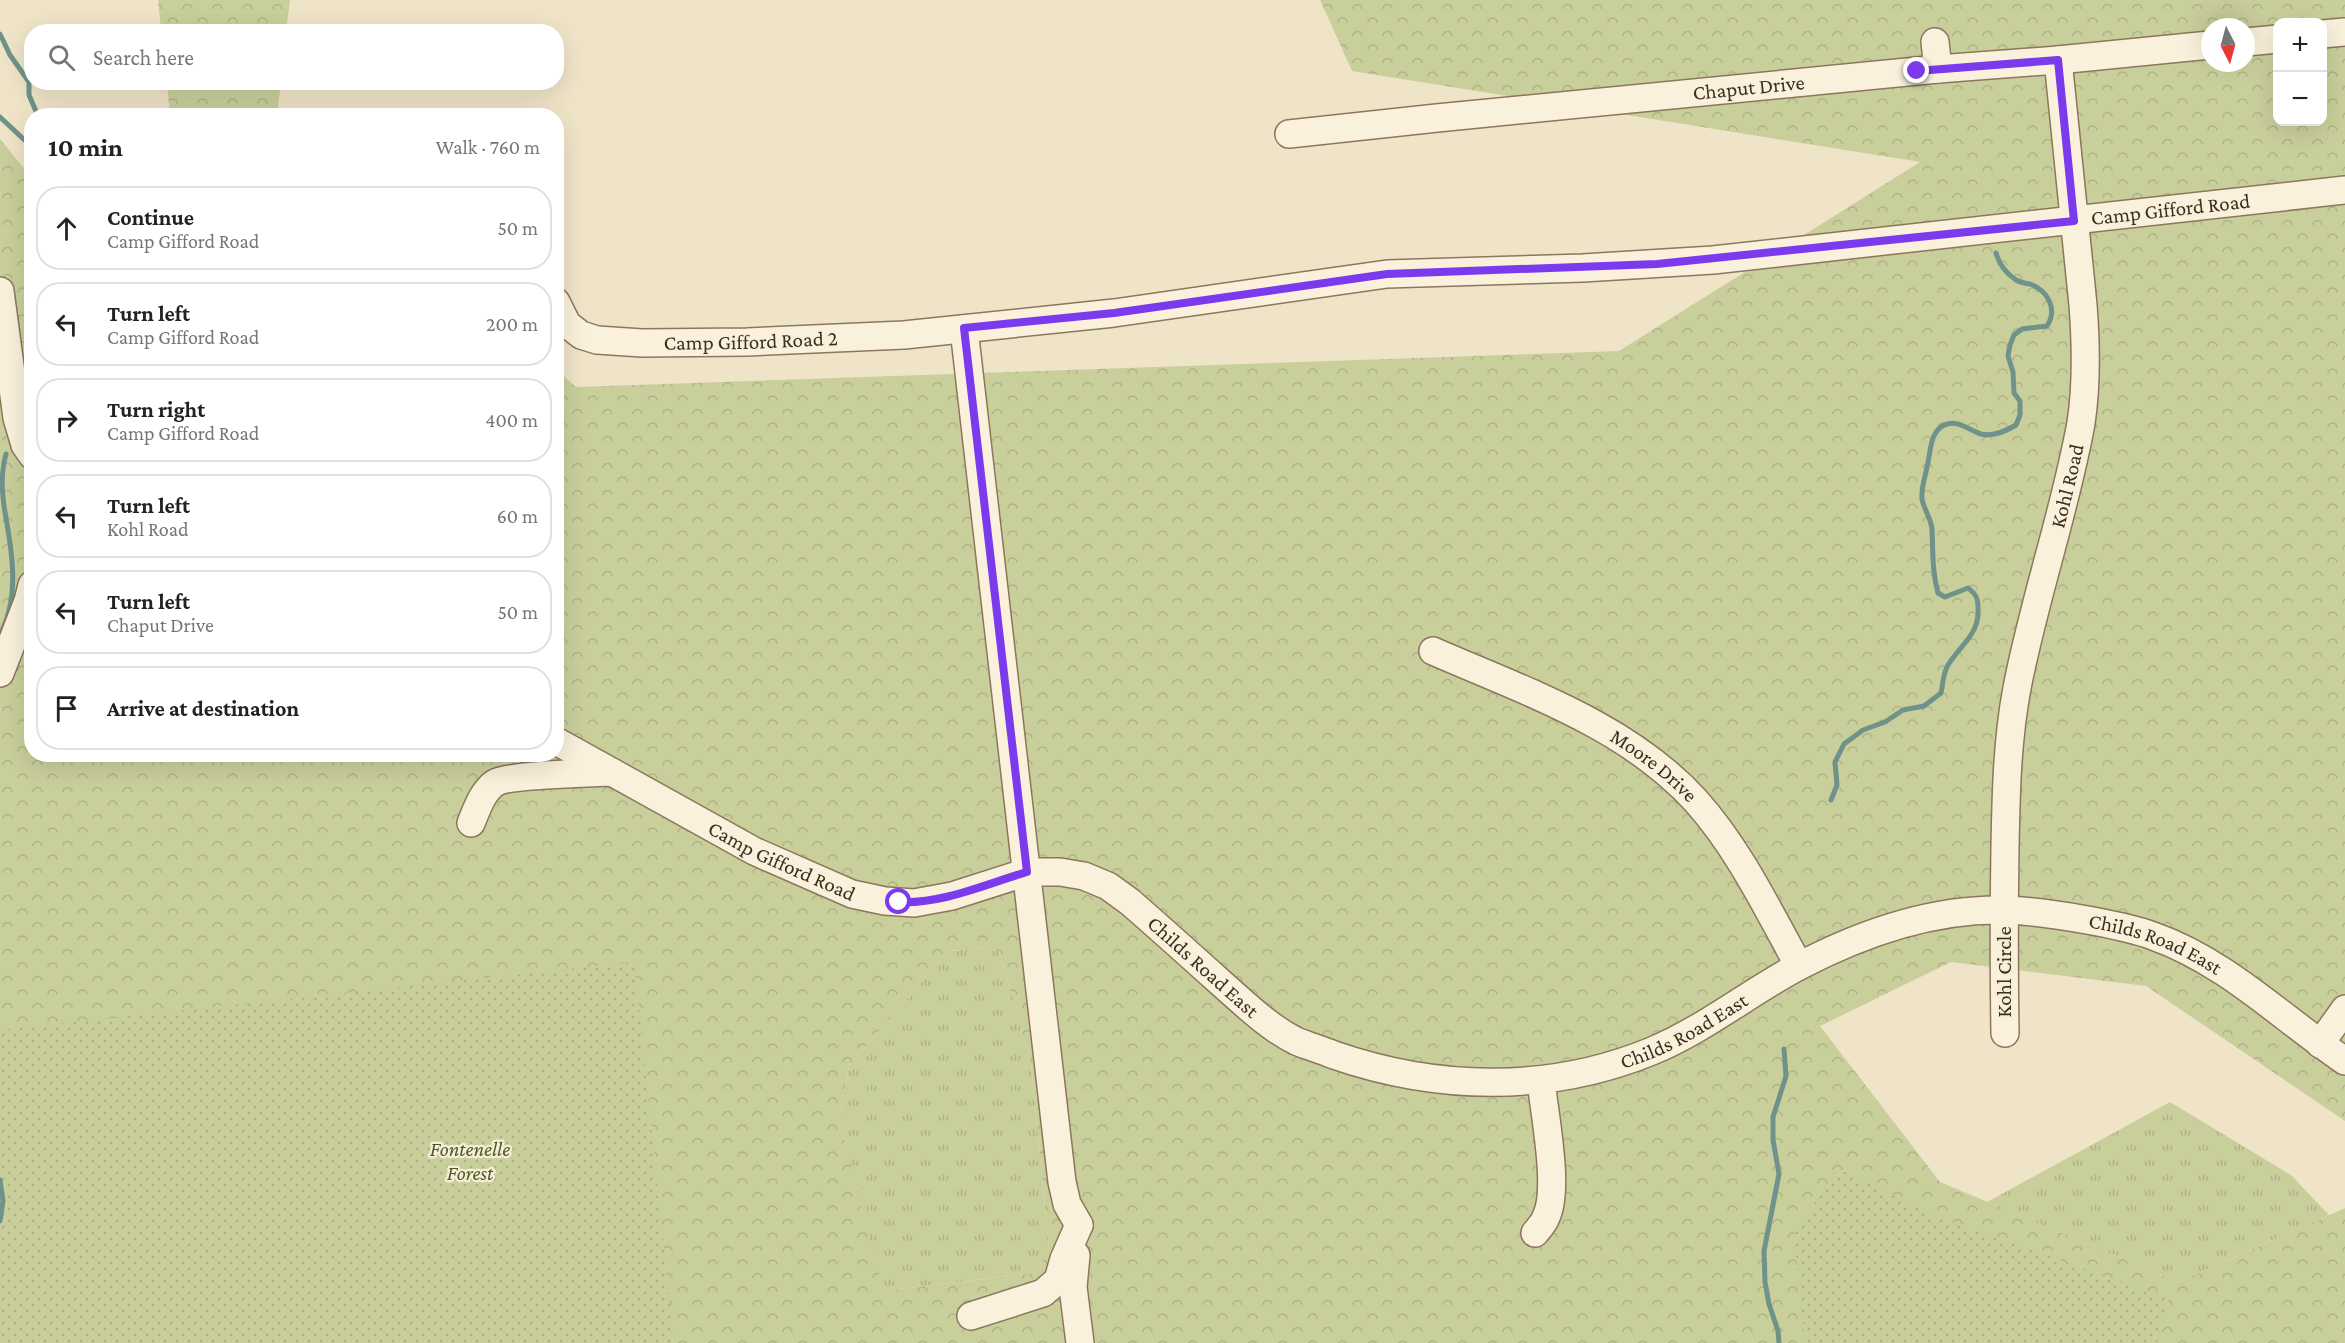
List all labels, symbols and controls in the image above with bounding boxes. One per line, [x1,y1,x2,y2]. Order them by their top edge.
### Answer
north arrow [2201,18,2255,72]
map controls [2273,18,2327,126]
button: + [2273,18,2327,72]
search box [24,24,564,90]
icon: search [45,41,78,74]
text: Search here [93,45,194,70]
route end [1903,57,1929,83]
street label: Chaput Drive [1692,70,1806,105]
button: − [2273,72,2327,126]
text: 10 min [48,133,123,162]
text: Walk · 760 m [436,136,540,158]
street label: Camp Gifford Road [2090,189,2251,230]
text: Continue [107,205,194,230]
icon: ahead [50,212,83,245]
text: 50 m [497,217,538,239]
text: Camp Gifford Road [107,230,259,252]
text: Turn left [107,301,190,326]
icon: left [50,308,83,341]
text: 200 m [486,313,538,335]
text: Camp Gifford Road [107,326,259,348]
street label: Camp Gifford Road 2 [664,326,838,355]
text: Turn right [107,397,205,422]
icon: right [50,404,83,437]
text: 400 m [485,409,538,431]
text: Camp Gifford Road [107,422,259,444]
street label: Kohl Road [2045,442,2089,530]
text: Turn left [107,493,190,518]
icon: left [50,500,83,533]
text: 60 m [497,505,538,527]
text: Kohl Road [107,518,188,540]
text: Turn left [107,589,190,614]
icon: left [50,596,83,629]
text: 50 m [497,601,538,623]
text: Chaput Drive [107,614,214,636]
icon: arrive [50,692,83,725]
text: Arrive at destination [107,696,299,721]
street label: Moore Drive [1606,724,1703,807]
street label: Camp Gifford Road [704,816,859,906]
route start [885,888,911,914]
street label: Childs Road East [2087,909,2227,980]
street label: Childs Road East [1143,911,1264,1023]
street label: Kohl Circle [1992,926,2016,1018]
street label: Childs Road East [1617,987,1753,1074]
park label: Fontenelle Forest [430,1137,510,1185]

